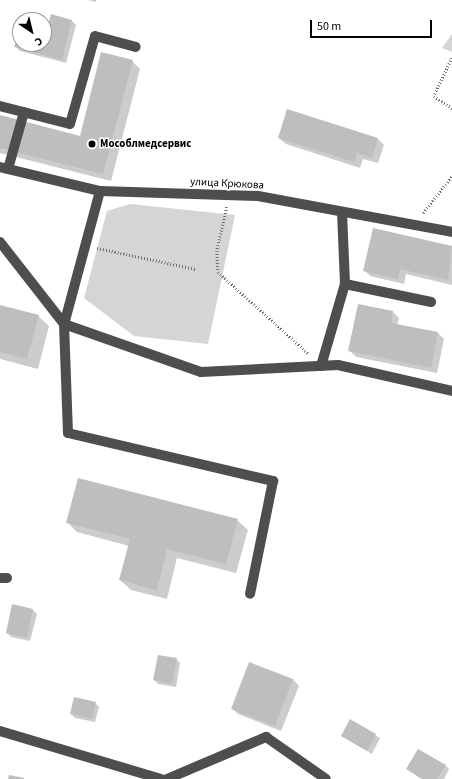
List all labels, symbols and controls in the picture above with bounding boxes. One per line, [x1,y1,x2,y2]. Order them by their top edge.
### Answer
north arrow [12,12,52,52]
scale bar [312,12,434,38]
text: 50 m [317,18,341,35]
text: С [32,33,46,49]
place label: Мособлмедсервис [100,137,191,151]
marker: Мособлмедсервис [87,139,97,149]
street label: улица Крюкова [190,175,264,193]

